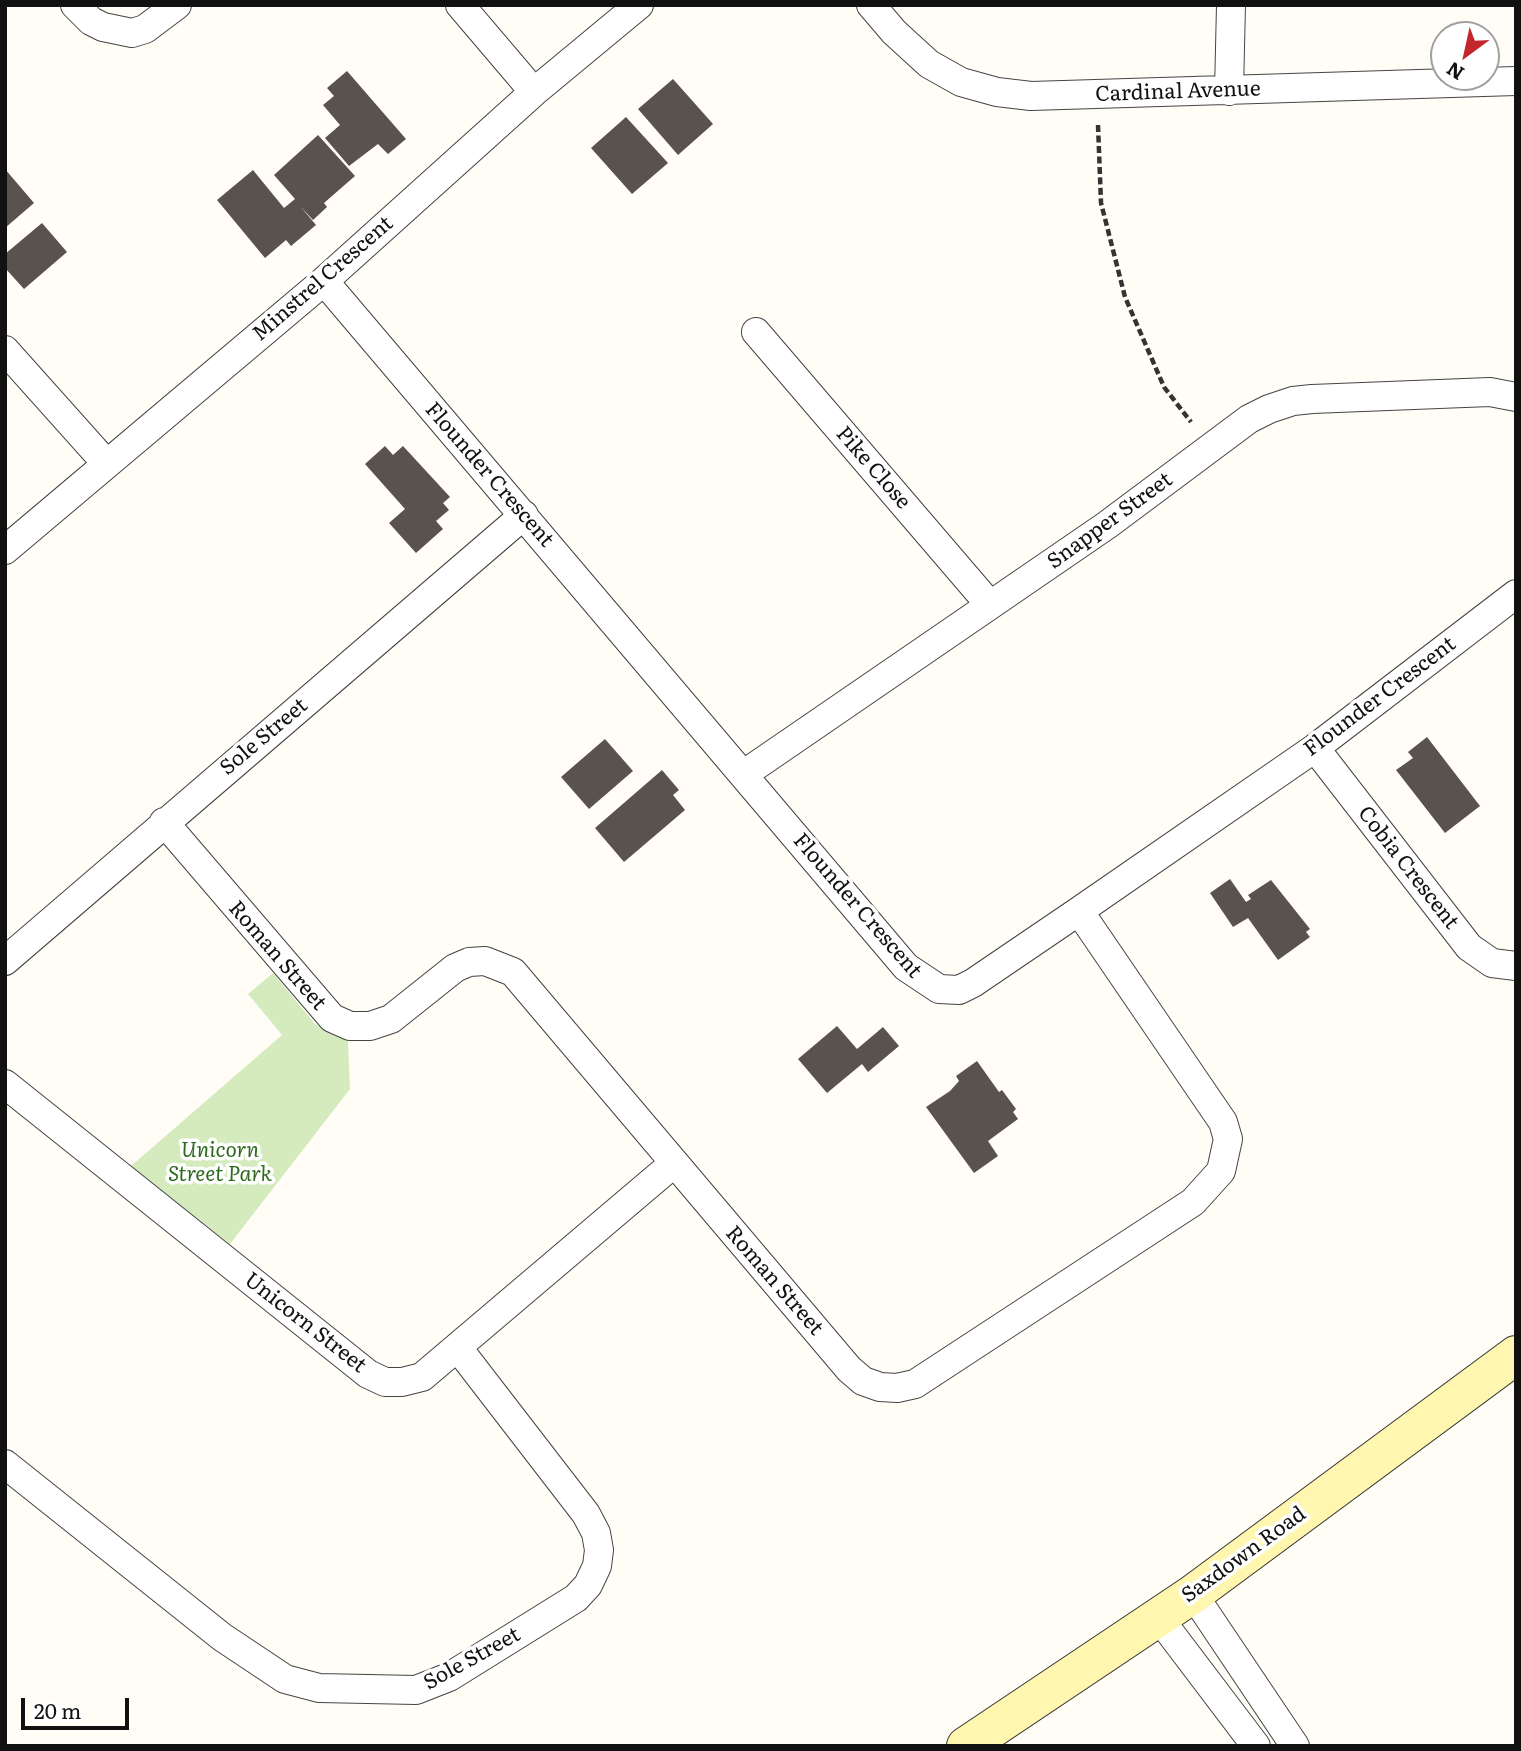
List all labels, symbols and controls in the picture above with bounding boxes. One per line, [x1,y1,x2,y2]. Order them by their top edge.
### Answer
north arrow [1430,21,1500,91]
text: N [1440,56,1469,88]
street label: Cardinal Avenue [1095,77,1261,107]
street label: Minstrel Crescent [248,211,398,347]
street label: Flounder Crescent [419,398,559,552]
street label: Pike Close [830,422,916,514]
street label: Snapper Street [1043,467,1177,575]
street label: Flounder Crescent [1299,632,1461,762]
street label: Sole Street [215,693,313,781]
street label: Cobia Crescent [1352,802,1464,934]
street label: Flounder Crescent [787,829,927,983]
street label: Roman Street [223,896,331,1016]
park label: Unicorn Street Park [168,1138,272,1188]
street label: Roman Street [720,1221,828,1341]
street label: Unicorn Street [239,1267,371,1379]
street label: Saxdown Road [1177,1502,1311,1608]
street label: Sole Street [419,1622,525,1696]
scale bar [24,1684,133,1728]
text: 20 m [34,1694,81,1725]

